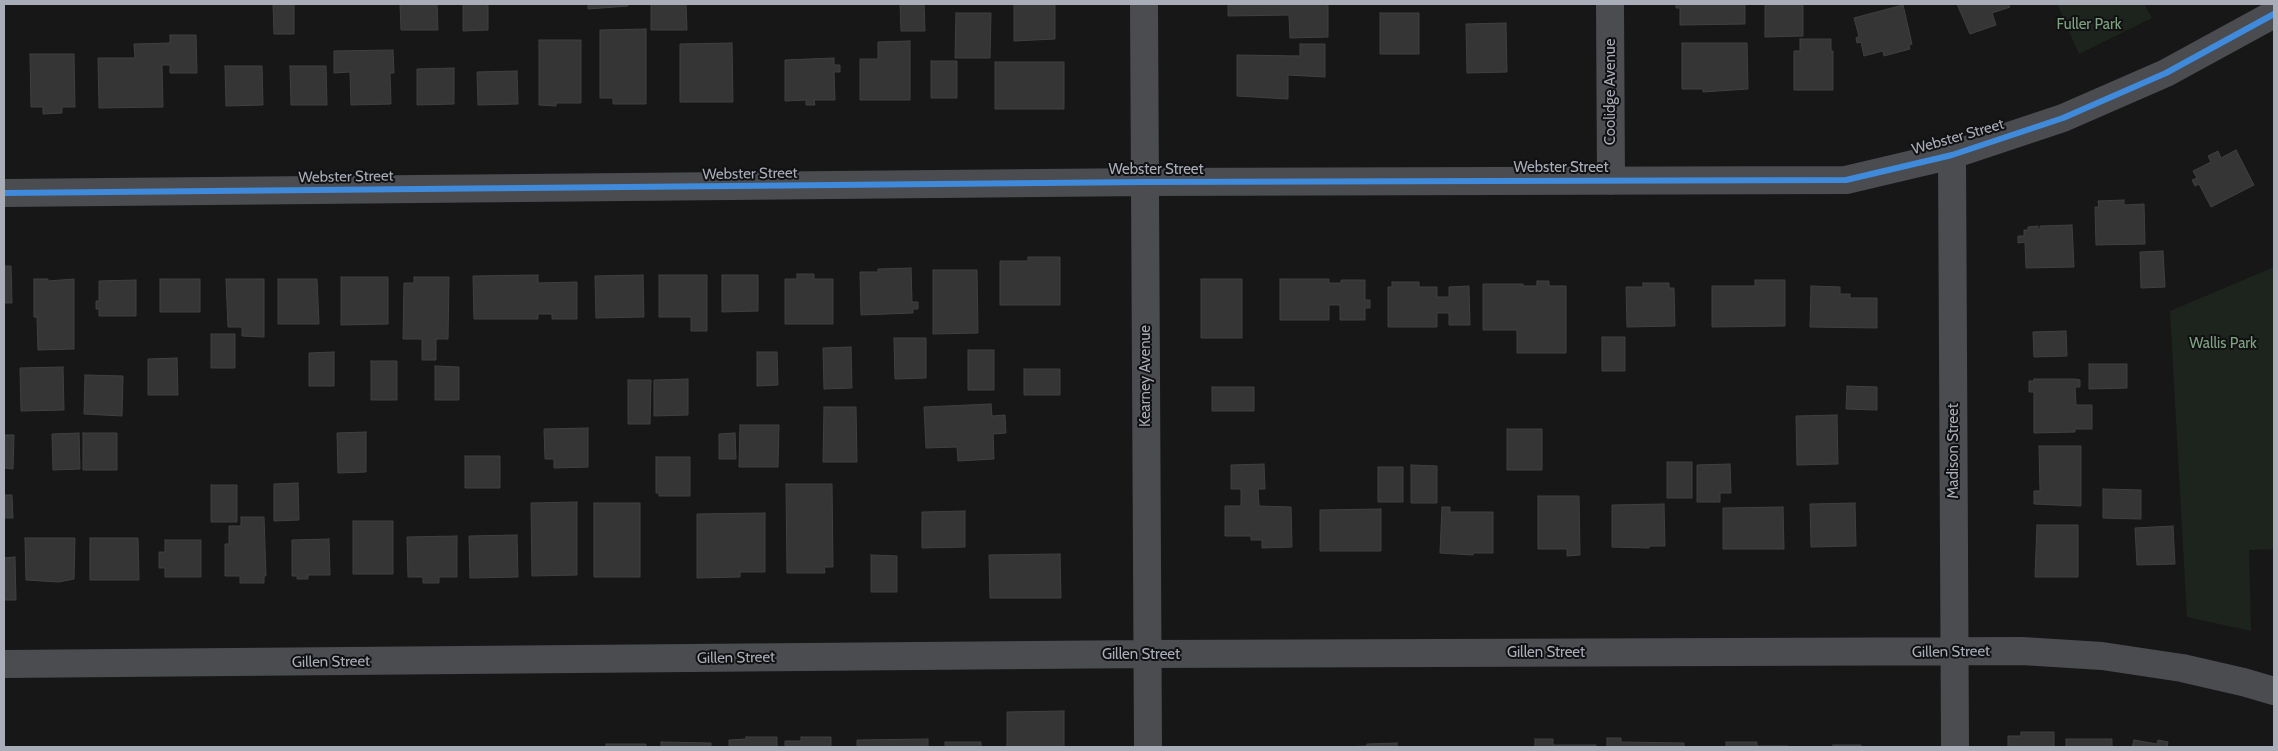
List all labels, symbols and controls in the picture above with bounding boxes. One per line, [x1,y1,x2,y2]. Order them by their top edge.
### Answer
park label: Fuller Park [2057,16,2121,34]
street label: Coolidge Avenue [1602,39,1620,145]
street label: Webster Street [1910,115,2006,159]
street label: Webster Street [1513,159,1609,177]
street label: Webster Street [1108,161,1204,179]
street label: Webster Street [702,164,798,184]
street label: Webster Street [298,167,394,187]
street label: Kearney Avenue [1137,325,1155,427]
park label: Wallis Park [2189,335,2257,353]
street label: Madison Street [1945,403,1963,499]
street label: Gillen Street [1912,642,1990,662]
street label: Gillen Street [1507,644,1585,662]
street label: Gillen Street [1102,646,1180,664]
street label: Gillen Street [697,648,775,668]
street label: Gillen Street [292,652,370,672]

